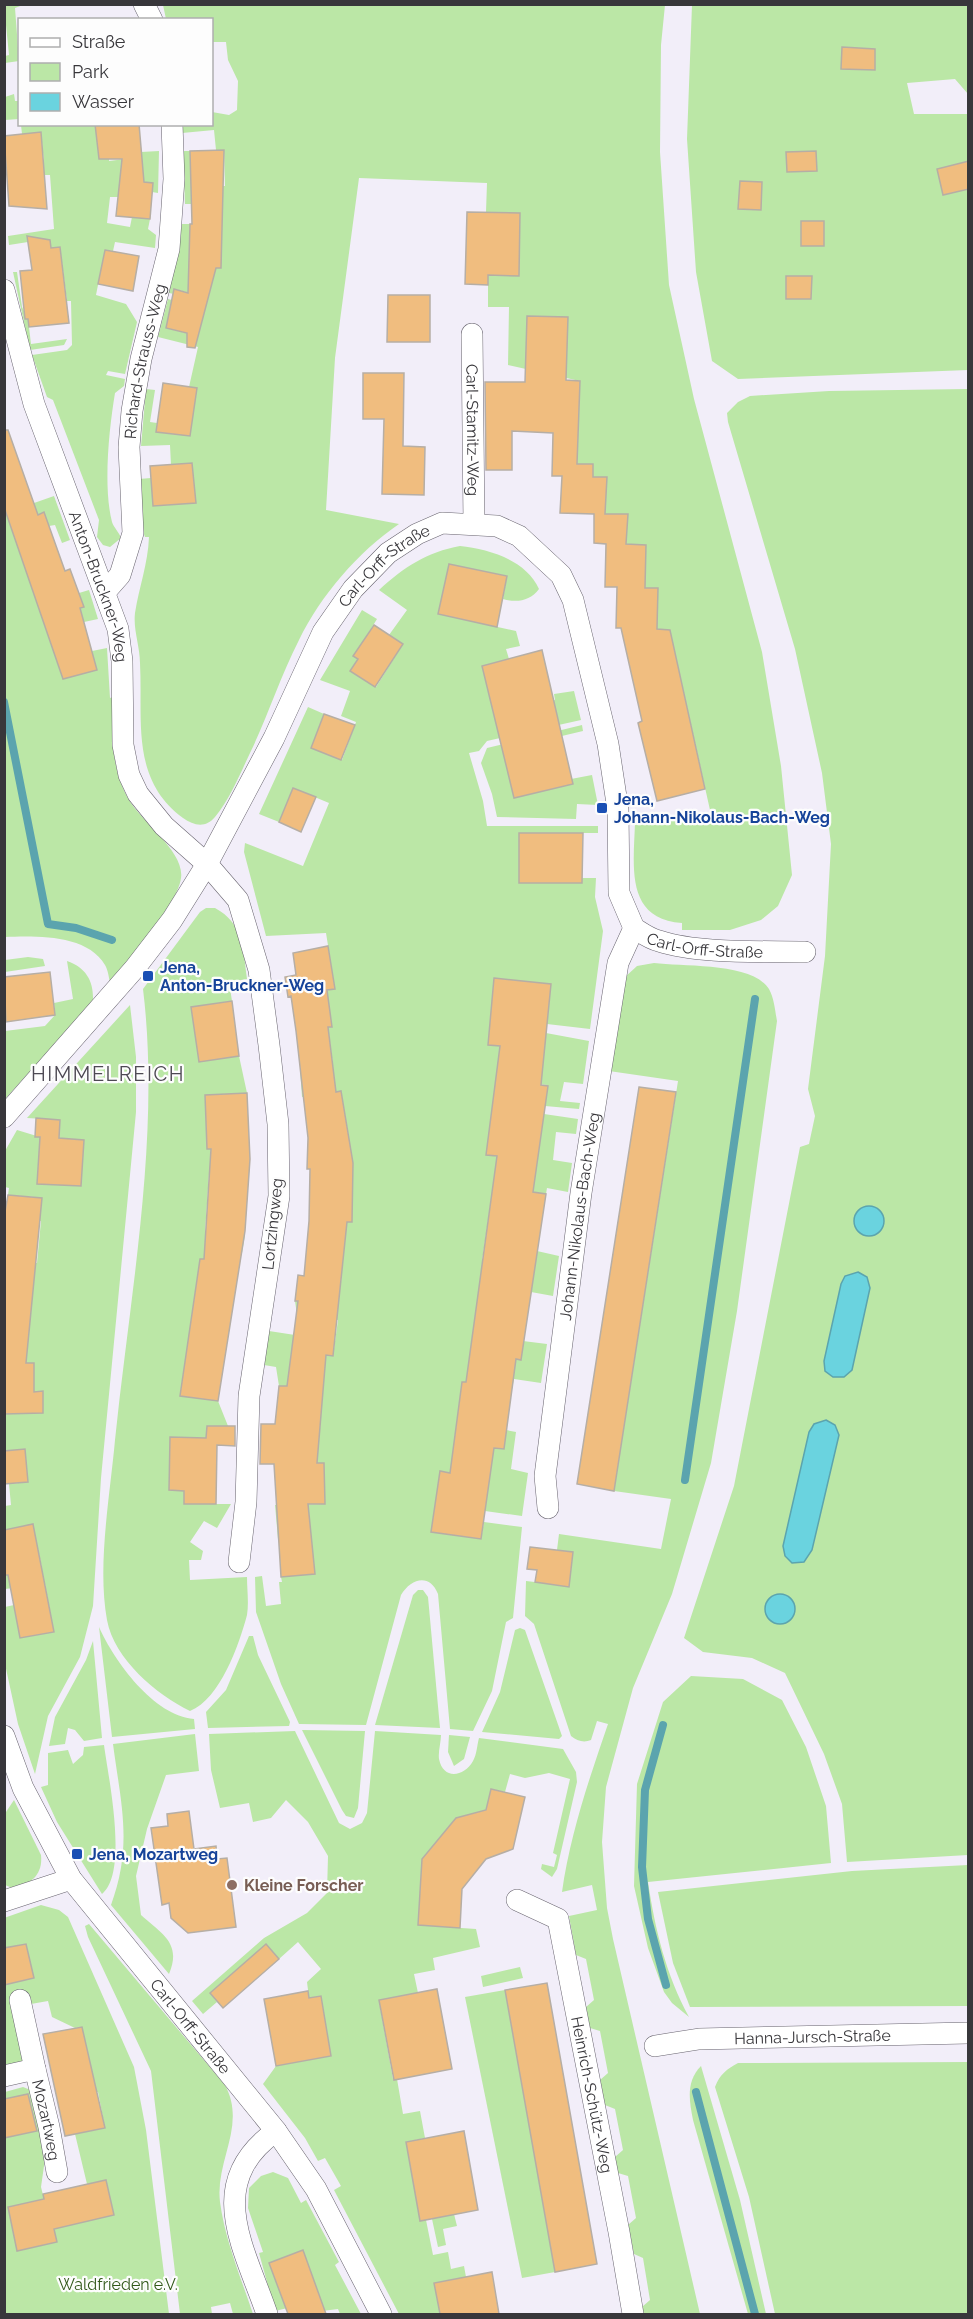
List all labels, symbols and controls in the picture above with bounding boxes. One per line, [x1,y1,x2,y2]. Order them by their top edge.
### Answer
legend [18,18,213,126]
text: Straße [72,31,126,52]
text: Park [72,61,109,82]
text: Wasser [72,91,135,112]
street label: Richard-Strauss-Weg [121,282,170,440]
street label: Carl-Stamitz-Weg [462,364,483,496]
street label: Anton-Bruckner-Weg [65,508,131,663]
street label: Carl-Orff-Straße [334,521,433,611]
place label: Jena, Johann-Nikolaus-Bach-Weg [614,790,830,827]
marker: Jena, Johann-Nikolaus-Bach-Weg [595,801,609,815]
street label: Carl-Orff-Straße [644,928,763,962]
place label: Jena, Anton-Bruckner-Weg [160,958,324,995]
marker: Jena, Anton-Bruckner-Weg [141,969,155,983]
district label: HIMMELREICH [31,1062,185,1086]
street label: Johann-Nikolaus-Bach-Weg [556,1111,604,1322]
street label: Lortzingweg [258,1177,287,1271]
place label: Jena, Mozartweg [89,1845,218,1864]
marker: Jena, Mozartweg [70,1847,84,1861]
place label: Kleine Forscher [244,1876,363,1895]
marker: Kleine Forscher [225,1878,239,1892]
street label: Carl-Orff-Straße [146,1975,235,2078]
street label: Heinrich-Schütz-Weg [567,2015,616,2175]
street label: Hanna-Jursch-Straße [734,2026,891,2048]
street label: Mozartweg [28,2077,64,2162]
park label: Waldfrieden e.V. [58,2275,178,2294]

